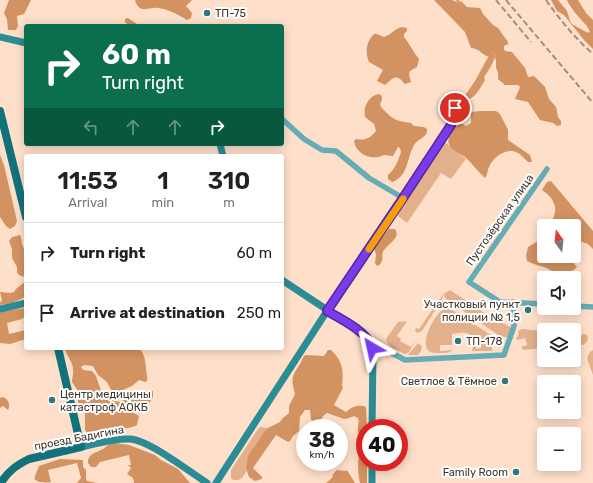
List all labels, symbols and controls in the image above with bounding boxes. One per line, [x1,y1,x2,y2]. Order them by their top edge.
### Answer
place label: ТП-75 [215,7,246,20]
marker: ТП-75 [202,8,212,18]
text: 60 m [102,38,171,71]
icon: right [36,40,88,92]
text: Turn right [102,72,184,94]
pin [438,91,472,125]
icon: arrive [444,97,466,119]
icon: left [80,116,102,138]
icon: ahead [122,116,144,138]
icon: ahead [164,116,186,138]
icon: right [206,116,228,138]
text: 11:53 [58,167,118,195]
text: 1 [157,167,169,195]
text: 310 [208,167,250,195]
street label: Пустозёрская улица [464,172,536,268]
text: Arrival [68,195,107,210]
text: min [152,195,174,210]
text: m [223,195,235,210]
north arrow [537,219,581,263]
map controls [537,219,581,471]
icon: right [36,242,58,264]
text: Turn right [70,244,145,262]
text: 60 m [236,244,272,262]
button: sound [537,271,581,315]
place label: Участковый пункт полиции № 1,5 [424,298,520,324]
icon: arrive [36,302,58,324]
text: Arrive at destination [70,304,225,322]
text: 250 m [237,304,281,322]
marker: Участковый пункт полиции № 1,5 [523,305,533,315]
button: layers [537,323,581,367]
position arrow [351,327,393,369]
place label: ТП-178 [466,335,502,348]
marker: ТП-178 [453,336,463,346]
place label: Светлое & Тёмное [401,375,497,388]
button: + [537,375,581,419]
marker: Светлое & Тёмное [500,376,510,386]
place label: Центр медицины катастроф АОКБ [60,388,151,414]
marker: Центр медицины катастроф АОКБ [47,395,57,405]
speed limit sign: 40 [356,419,408,471]
street label: проезд Бадигина [33,423,125,453]
button: − [537,427,581,471]
text: 38 [309,428,335,452]
text: km/h [310,449,334,461]
place label: Family Room [443,466,508,479]
marker: Family Room [511,467,521,477]

